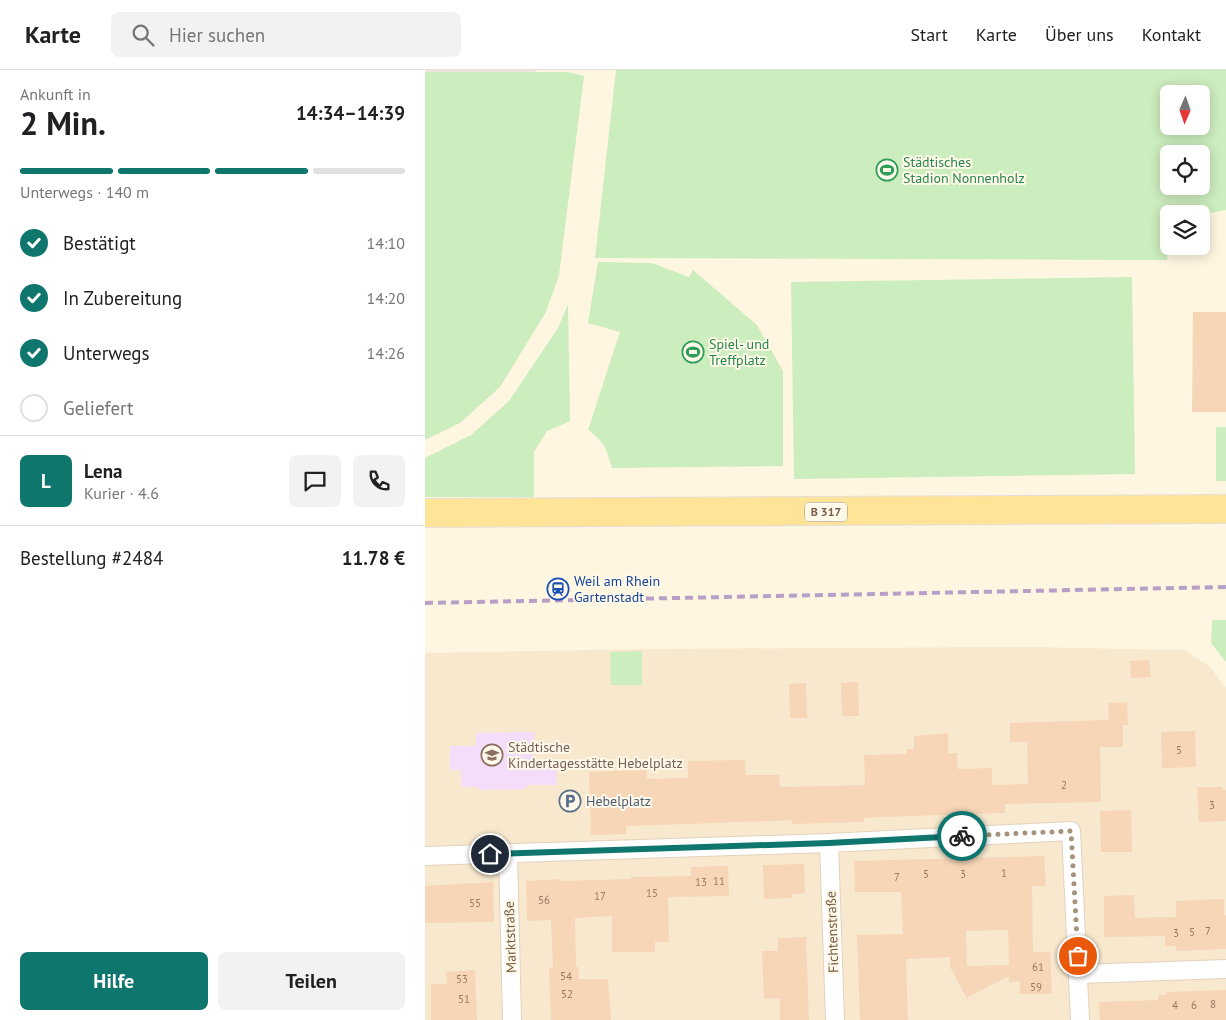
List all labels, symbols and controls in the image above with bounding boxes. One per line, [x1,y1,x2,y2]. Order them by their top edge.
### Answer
search box [111,12,461,57]
text: Karte [25,19,81,50]
icon: search [129,21,157,49]
text: Hier suchen [169,23,265,47]
text: Start [910,23,948,46]
text: Karte [976,23,1017,46]
text: Über uns [1045,23,1114,46]
text: Kontakt [1142,23,1201,46]
text: Ankunft in [20,84,91,104]
north arrow [1160,85,1210,135]
map controls [1160,85,1210,255]
text: 14:34–14:39 [296,101,405,125]
text: 2 Min. [20,102,106,144]
button: locate [1160,145,1210,195]
place label: Städtisches Stadion Nonnenholz [903,153,1025,187]
sports icon: Städtisches Stadion Nonnenholz [875,158,899,182]
text: Unterwegs · 140 m [20,182,149,202]
button: layers [1160,205,1210,255]
icon: check [20,229,48,257]
text: Bestätigt [63,231,136,255]
text: 14:10 [367,233,405,253]
icon: check [20,284,48,312]
text: In Zubereitung [63,286,182,310]
text: 14:20 [367,288,405,308]
place label: Spiel- und Treffplatz [709,335,769,369]
icon: check [20,339,48,367]
sports icon: Spiel- und Treffplatz [681,340,705,364]
text: Unterwegs [63,341,150,365]
text: 14:26 [367,343,405,363]
text: Geliefert [63,396,134,420]
button: chat [289,455,341,507]
button: phone [353,455,405,507]
text: Lena [84,459,123,483]
text: L [41,469,51,493]
text: Kurier · 4.6 [84,483,159,503]
road number: B 317 [805,502,847,522]
text: Bestellung #2484 [20,546,163,570]
text: 11.78 € [342,546,405,570]
place label: Weil am Rhein Gartenstadt [574,572,660,606]
station icon: Weil am Rhein Gartenstadt [546,577,570,601]
place label: Städtische Kindertagesstätte Hebelplatz [508,738,683,772]
school or university icon: Städtische Kindertagesstätte Hebelplatz [480,743,504,767]
house number: 5 [1176,743,1182,757]
house number: 2 [1061,778,1067,792]
parking icon: Hebelplatz [558,789,582,813]
place label: Hebelplatz [586,792,651,810]
house number: 3 [1209,798,1215,812]
courier [937,811,987,861]
icon: bike [948,822,976,850]
pin [469,833,511,875]
icon: home [476,840,504,868]
house number: 1 [1001,866,1007,880]
house number: 5 [923,867,929,881]
house number: 3 [960,867,966,881]
house number: 7 [894,870,900,884]
house number: 11 [713,874,725,888]
house number: 13 [695,875,707,889]
house number: 15 [646,886,658,900]
house number: 17 [594,889,606,903]
street label: Fichtenstraße [822,891,842,973]
house number: 56 [538,893,550,907]
house number: 55 [469,896,481,910]
street label: Marktstraße [500,901,520,973]
house number: 7 [1205,924,1211,938]
house number: 5 [1189,925,1195,939]
house number: 3 [1173,926,1179,940]
pin [1057,935,1099,977]
icon: bag [1064,942,1092,970]
button: Hilfe [20,952,208,1010]
button: Teilen [218,952,405,1010]
house number: 61 [1032,960,1044,974]
house number: 54 [560,969,572,983]
house number: 53 [456,972,468,986]
house number: 59 [1030,980,1042,994]
house number: 52 [561,987,573,1001]
house number: 51 [458,992,470,1006]
house number: 8 [1210,997,1216,1011]
house number: 4 [1172,998,1178,1012]
house number: 6 [1191,998,1197,1012]

